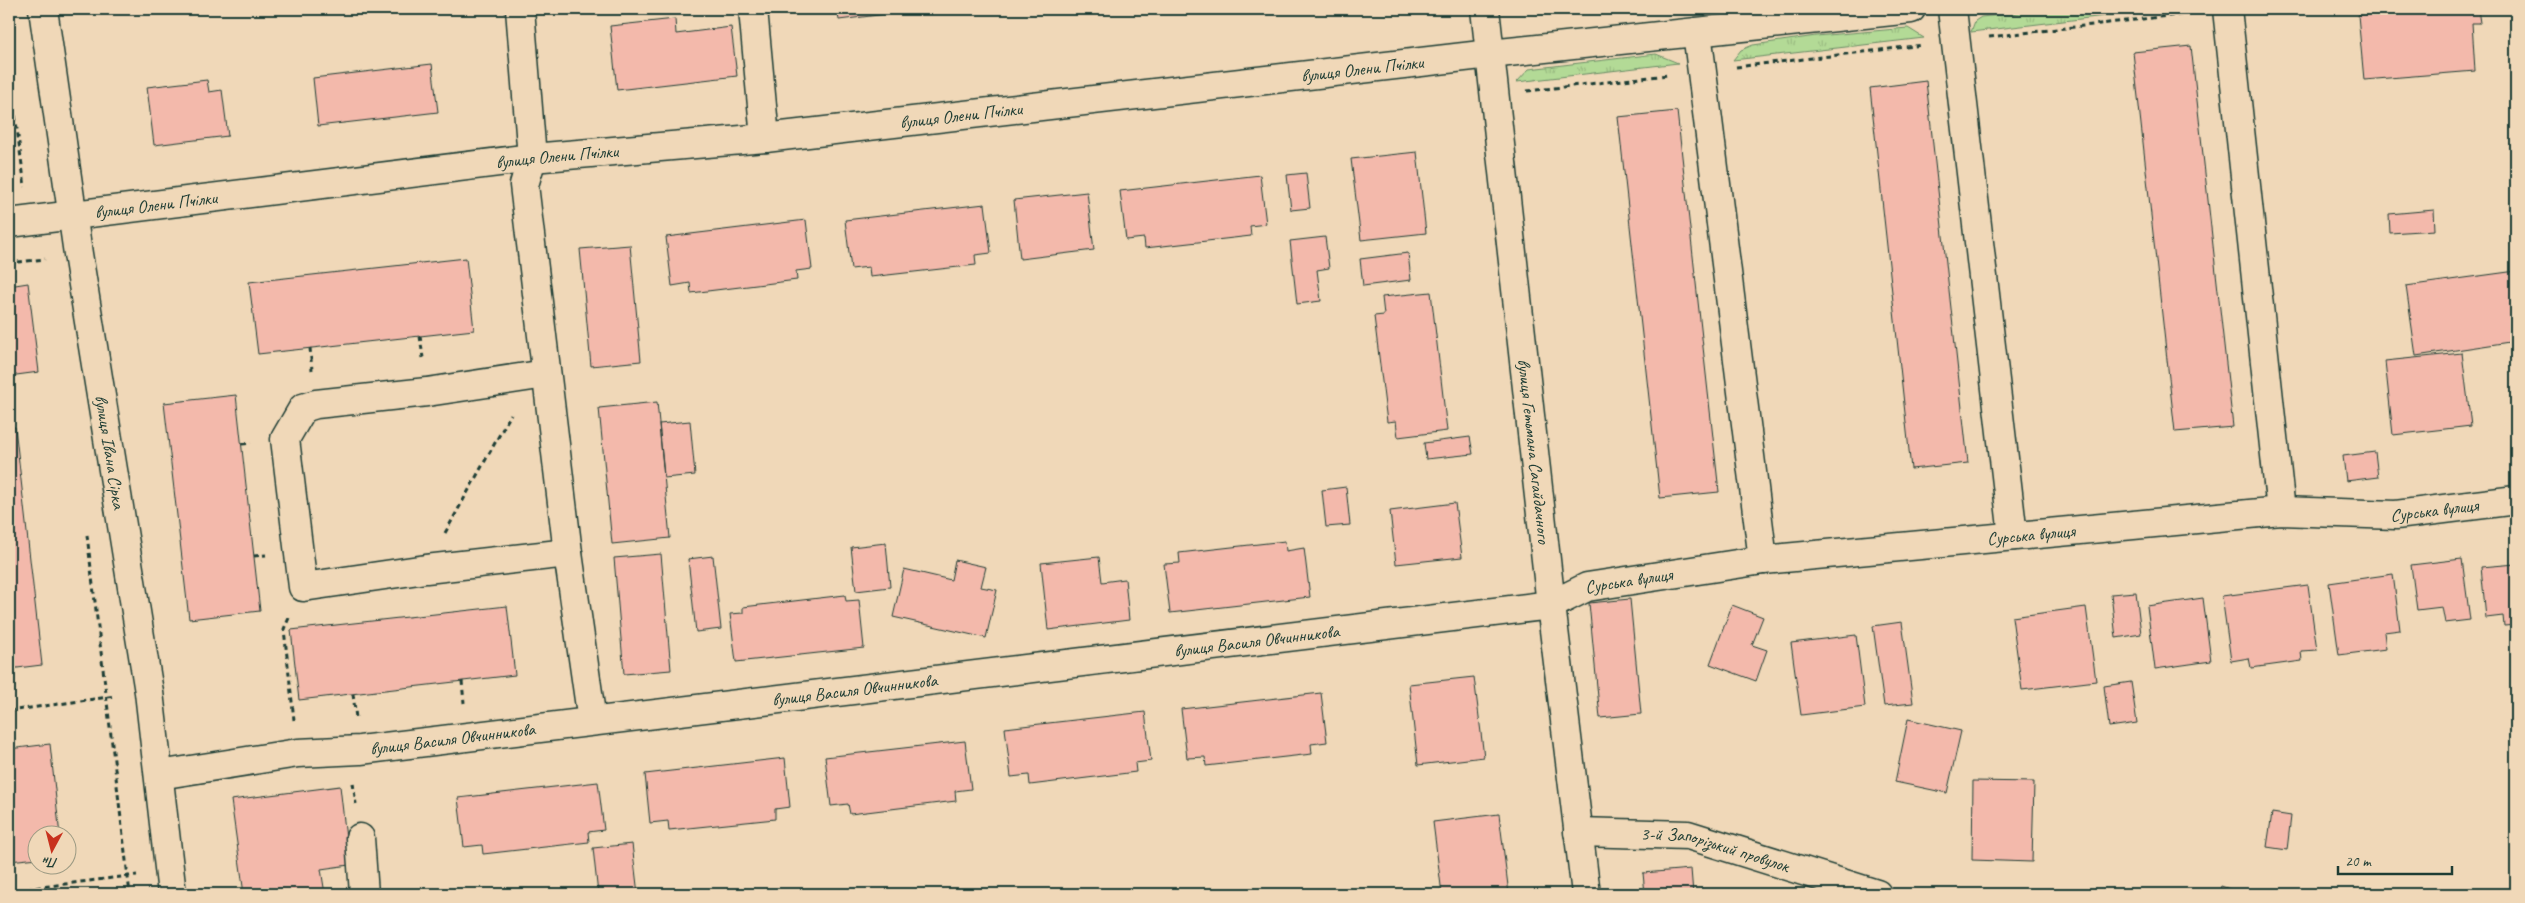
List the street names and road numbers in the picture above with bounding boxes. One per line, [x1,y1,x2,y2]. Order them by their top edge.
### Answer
street label: вулиця Олени Пчілки [1300,51,1426,87]
street label: вулиця Олени Пчілки [898,97,1024,133]
street label: вулиця Олени Пчілки [494,140,620,173]
street label: вулиця Олени Пчілки [93,186,220,223]
street label: вулиця Гетьмана Сагайдачного [1513,358,1555,546]
street label: вулиця Івана Сірка [90,393,130,512]
street label: Сурська вулиця [2390,494,2481,526]
street label: Сурська вулиця [1986,519,2077,550]
street label: Сурська вулиця [1583,563,1675,598]
street label: вулиця Василя Овчинникова [1173,620,1341,662]
street label: вулиця Василя Овчинникова [771,669,939,711]
street label: вулиця Василя Овчинникова [369,718,537,760]
street label: 3-й Запорізький провулок [1640,823,1793,877]

